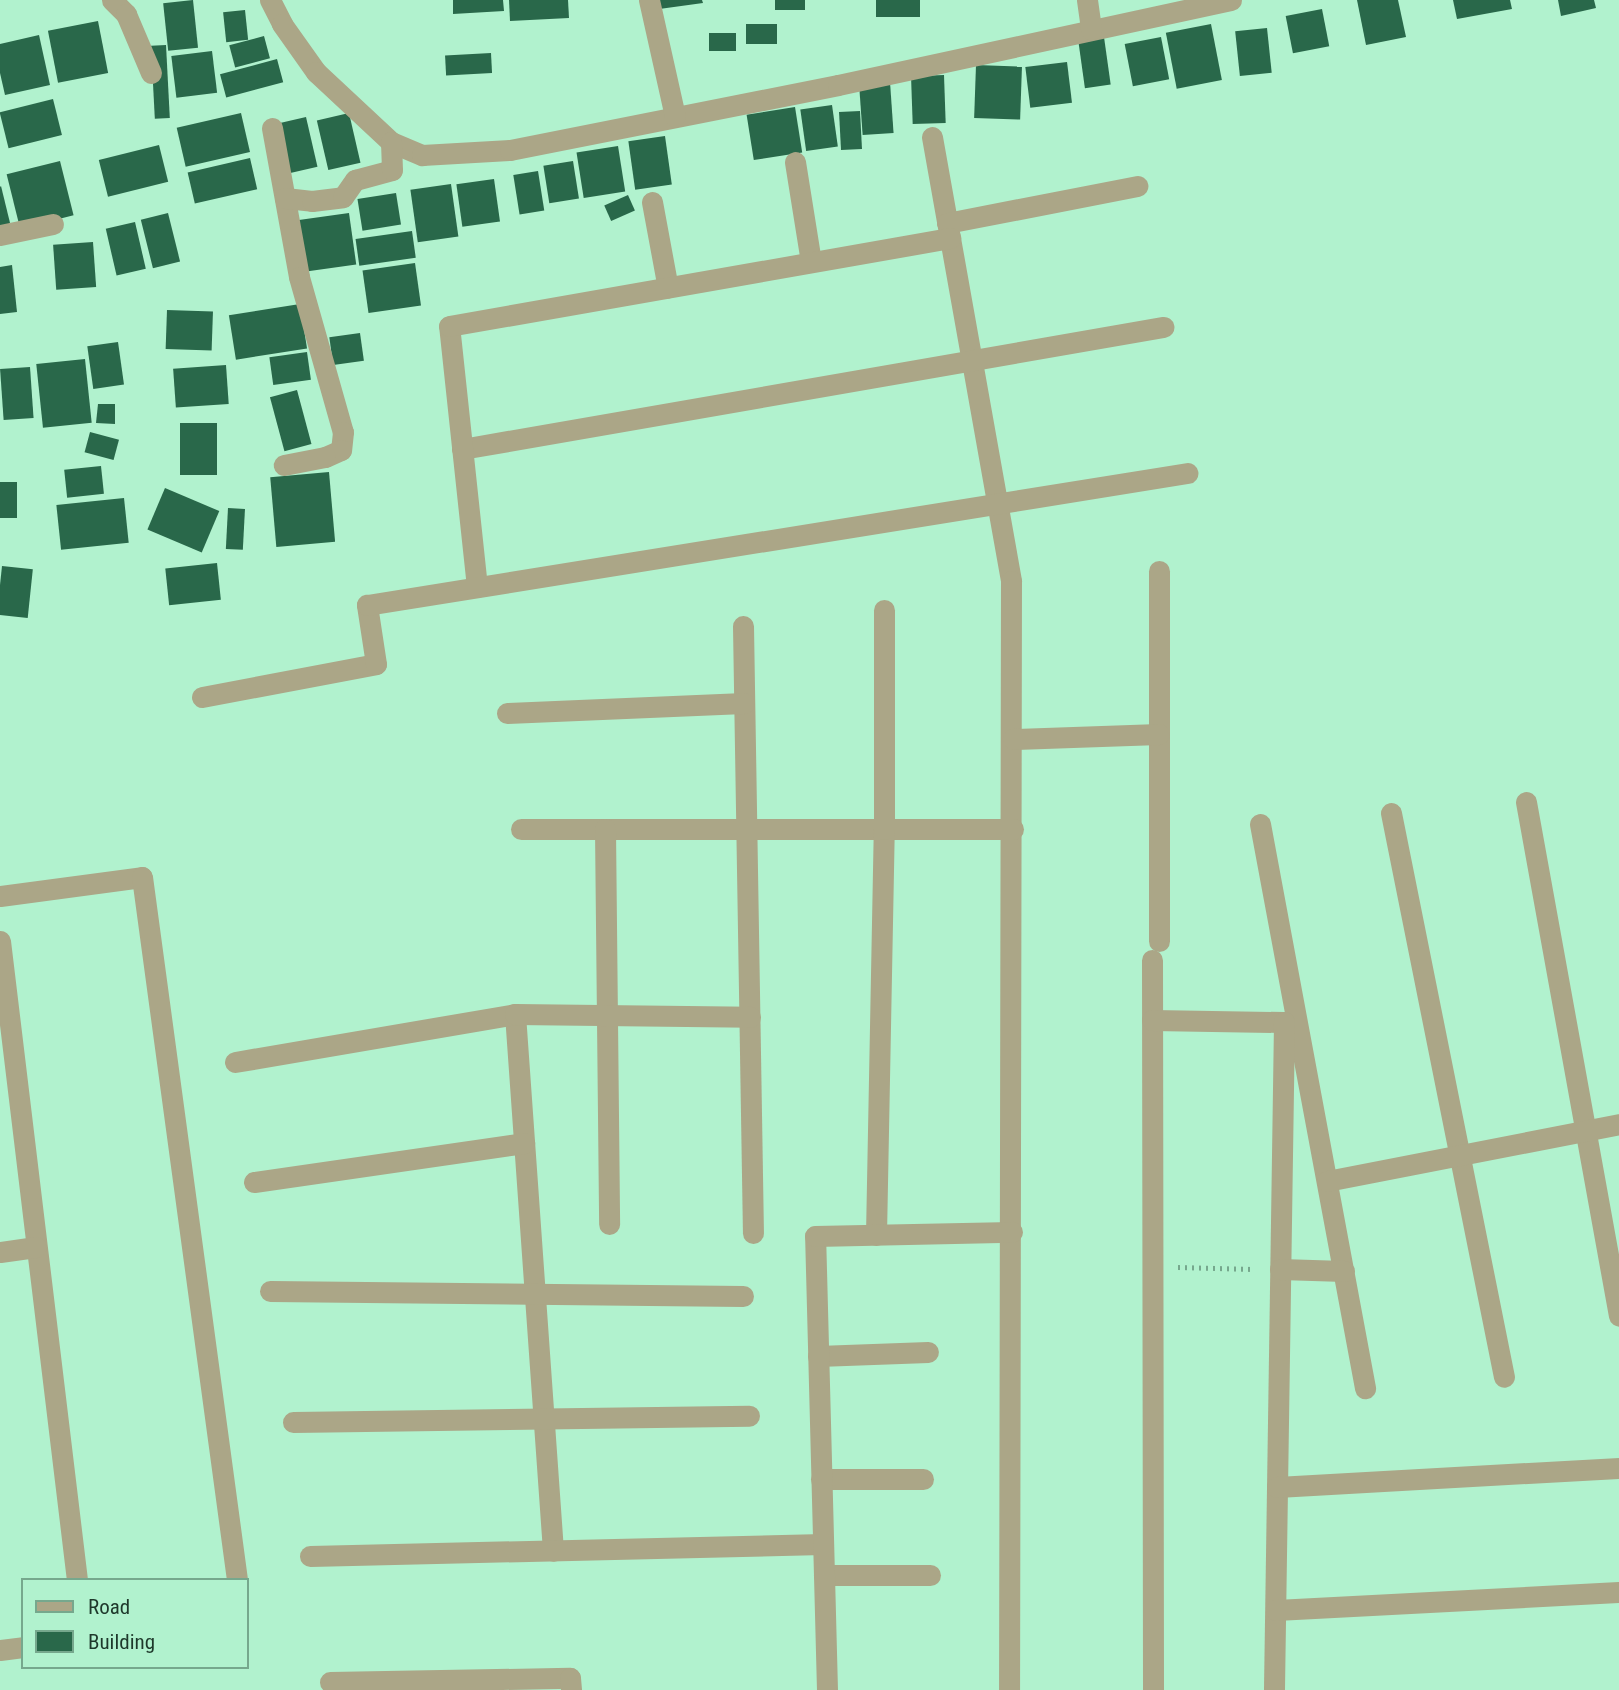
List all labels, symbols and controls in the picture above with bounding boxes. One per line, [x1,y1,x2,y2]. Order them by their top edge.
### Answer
legend [21,1578,248,1669]
text: Road [88,1595,130,1619]
text: Building [88,1630,155,1654]

